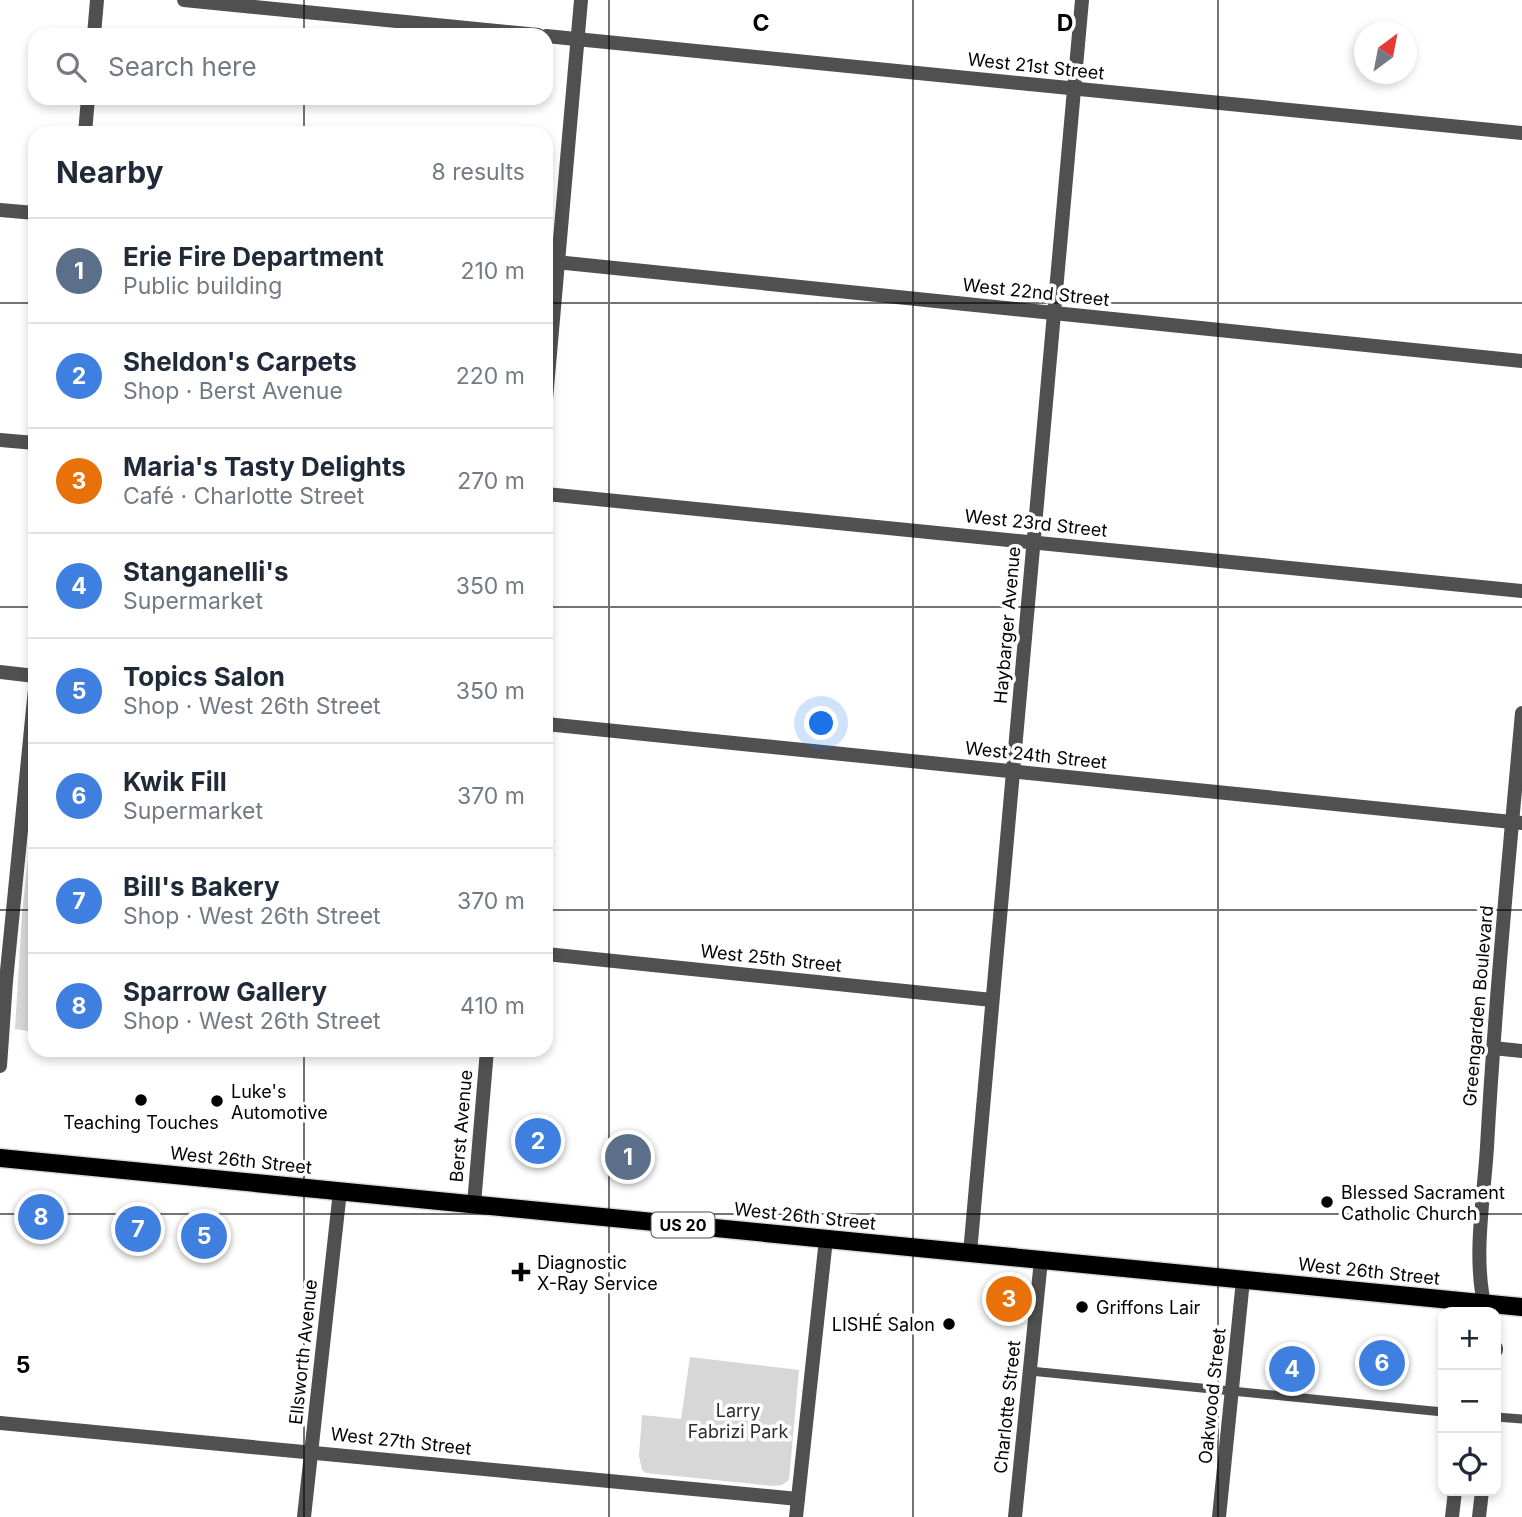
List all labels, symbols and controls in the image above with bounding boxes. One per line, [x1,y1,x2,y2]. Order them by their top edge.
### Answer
text: C [752,9,770,37]
text: D [1057,9,1073,37]
north arrow [1354,21,1417,84]
search box [28,28,553,105]
icon: search [52,48,90,86]
street label: West 21st Street [967,48,1105,84]
text: Search here [108,51,257,82]
text: Nearby [56,154,164,190]
text: 8 results [432,158,525,186]
text: Erie Fire Department [123,241,384,272]
text: 1 [74,257,84,285]
text: 210 m [460,257,525,285]
text: Public building [123,272,282,300]
street label: West 22nd Street [962,274,1110,310]
text: Sheldon's Carpets [123,346,357,377]
text: 2 [72,362,86,390]
text: 220 m [456,362,525,390]
text: Shop · Berst Avenue [123,377,343,405]
text: Maria's Tasty Delights [123,451,406,482]
text: 3 [72,467,86,495]
text: 270 m [457,467,525,495]
text: Café · Charlotte Street [123,482,364,510]
street label: West 23rd Street [964,505,1108,541]
street label: Haybarger Avenue [990,545,1024,705]
text: Stanganelli's [123,556,288,587]
text: 4 [71,572,87,600]
text: 350 m [456,572,525,600]
text: Supermarket [123,587,263,615]
text: Topics Salon [123,661,285,692]
text: 5 [72,677,86,705]
text: 350 m [456,677,525,705]
text: Shop · West 26th Street [123,692,381,720]
your location [804,706,838,740]
street label: West 24th Street [964,737,1108,773]
text: Kwik Fill [123,766,227,797]
text: 6 [72,782,86,810]
text: 370 m [457,782,525,810]
text: Supermarket [123,797,263,825]
text: Bill's Bakery [123,871,280,902]
text: 7 [72,887,86,915]
text: 370 m [457,887,525,915]
text: Shop · West 26th Street [123,902,381,930]
street label: Greengarden Boulevard [1459,905,1497,1107]
street label: West 25th Street [699,940,843,976]
text: Sparrow Gallery [123,976,327,1007]
text: 8 [72,992,86,1020]
text: 410 m [460,992,525,1020]
text: Shop · West 26th Street [123,1007,381,1035]
street label: Berst Avenue [446,1069,476,1183]
place label: Luke's Automotive [231,1081,328,1123]
marker: Teaching Touches [133,1092,149,1108]
marker: Luke's Automotive [209,1093,225,1109]
place label: Teaching Touches [63,1112,219,1133]
pin: 2 [515,1115,561,1167]
pin: 1 [605,1131,651,1183]
street label: West 26th Street [169,1142,313,1178]
place label: Blessed Sacrament Catholic Church [1341,1182,1505,1224]
pin: 8 [18,1191,64,1243]
marker: Blessed Sacrament Catholic Church [1319,1194,1335,1210]
street label: West 26th Street [733,1198,877,1234]
pin: 7 [115,1203,161,1255]
pin: 5 [181,1210,227,1262]
road number: US 20 [652,1212,714,1238]
place label: Diagnostic X-Ray Service [537,1252,658,1294]
street label: West 26th Street [1297,1253,1441,1289]
marker: Diagnostic X-Ray Service [511,1262,531,1282]
pin: 3 [986,1273,1032,1325]
street label: Ellsworth Avenue [285,1278,321,1426]
place label: Griffons Lair [1096,1297,1201,1318]
marker: Griffons Lair [1074,1299,1090,1315]
map controls [1438,1307,1501,1496]
button: + [1438,1307,1501,1370]
place label: LISHÉ Salon [832,1313,935,1335]
marker: LISHÉ Salon [941,1316,957,1332]
street label: Oakwood Street [1194,1327,1230,1465]
pin: 6 [1359,1337,1405,1389]
street label: Charlotte Street [990,1339,1024,1475]
pin: 4 [1269,1343,1315,1395]
text: 5 [16,1351,30,1379]
button: − [1438,1370,1501,1433]
park label: Larry Fabrizi Park [688,1400,788,1442]
street label: West 27th Street [330,1423,472,1459]
button: locate [1438,1433,1501,1496]

